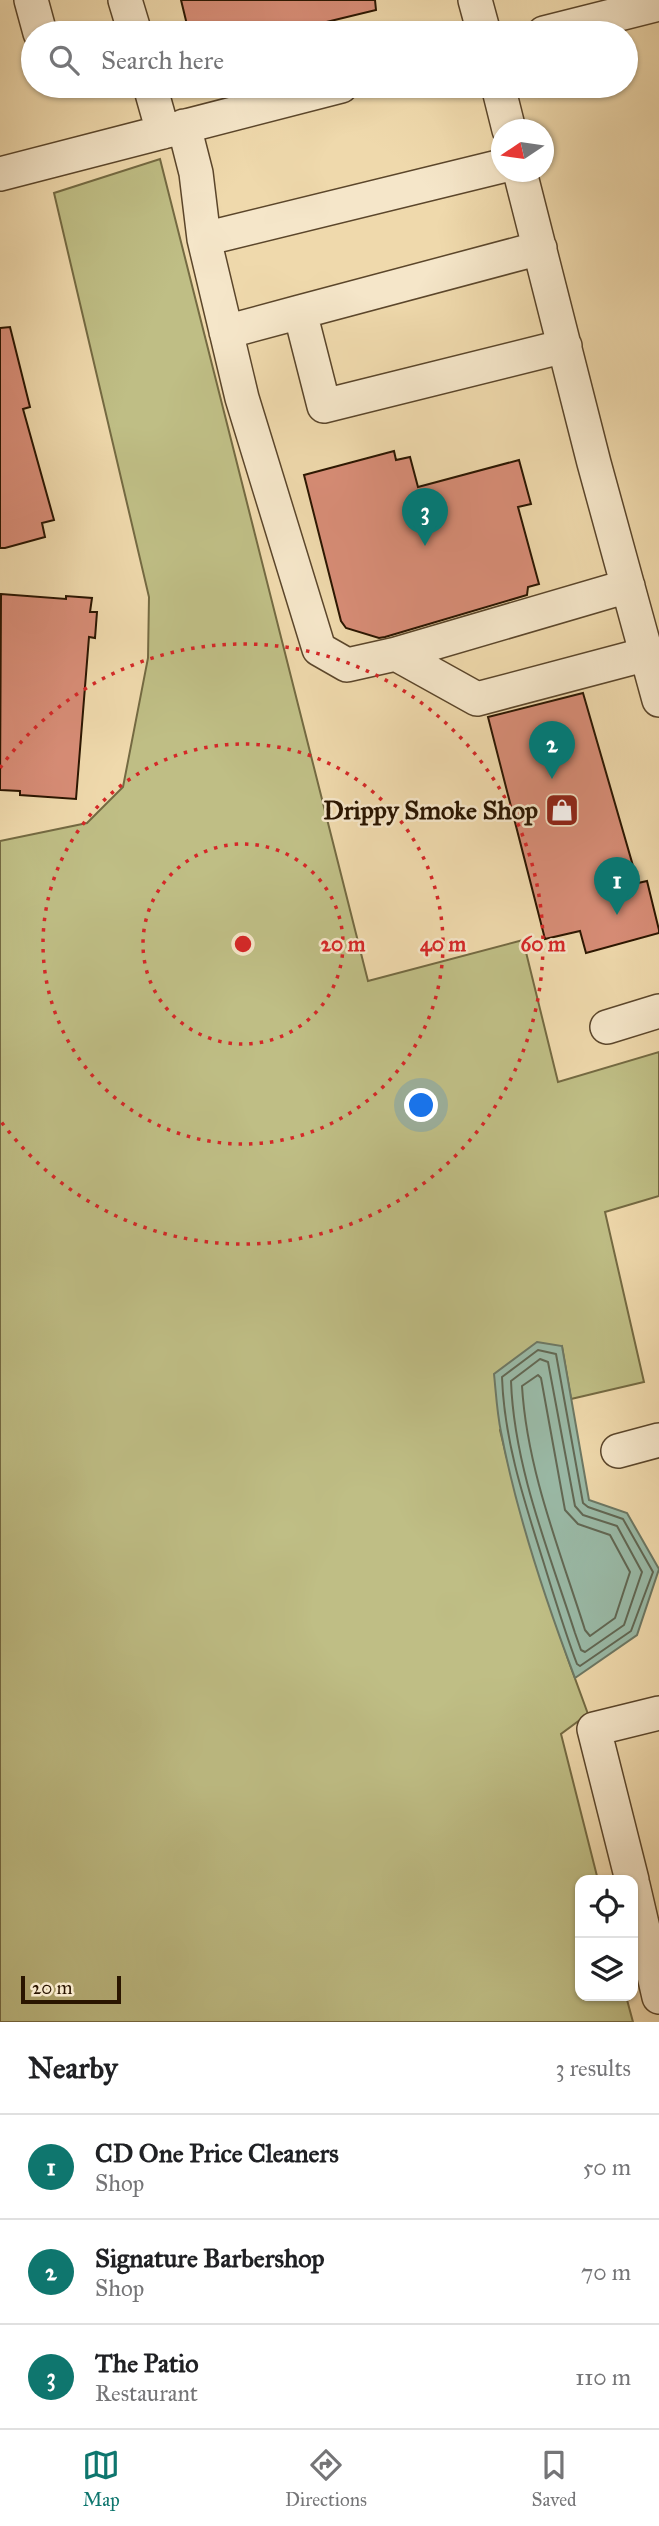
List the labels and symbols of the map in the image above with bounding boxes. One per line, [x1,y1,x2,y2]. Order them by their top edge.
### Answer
north arrow [491,119,554,182]
pin: 3 [402,488,448,546]
pin: 2 [529,721,575,779]
shop icon: Drippy Smoke Shop [543,791,581,829]
place label: Drippy Smoke Shop [323,794,538,826]
pin: 1 [594,857,640,915]
text: 20 m [321,931,366,957]
text: 40 m [420,931,466,957]
text: 60 m [520,931,566,957]
centre of rings [231,932,255,956]
your location [404,1088,438,1122]
scale bar [21,1973,121,2005]

